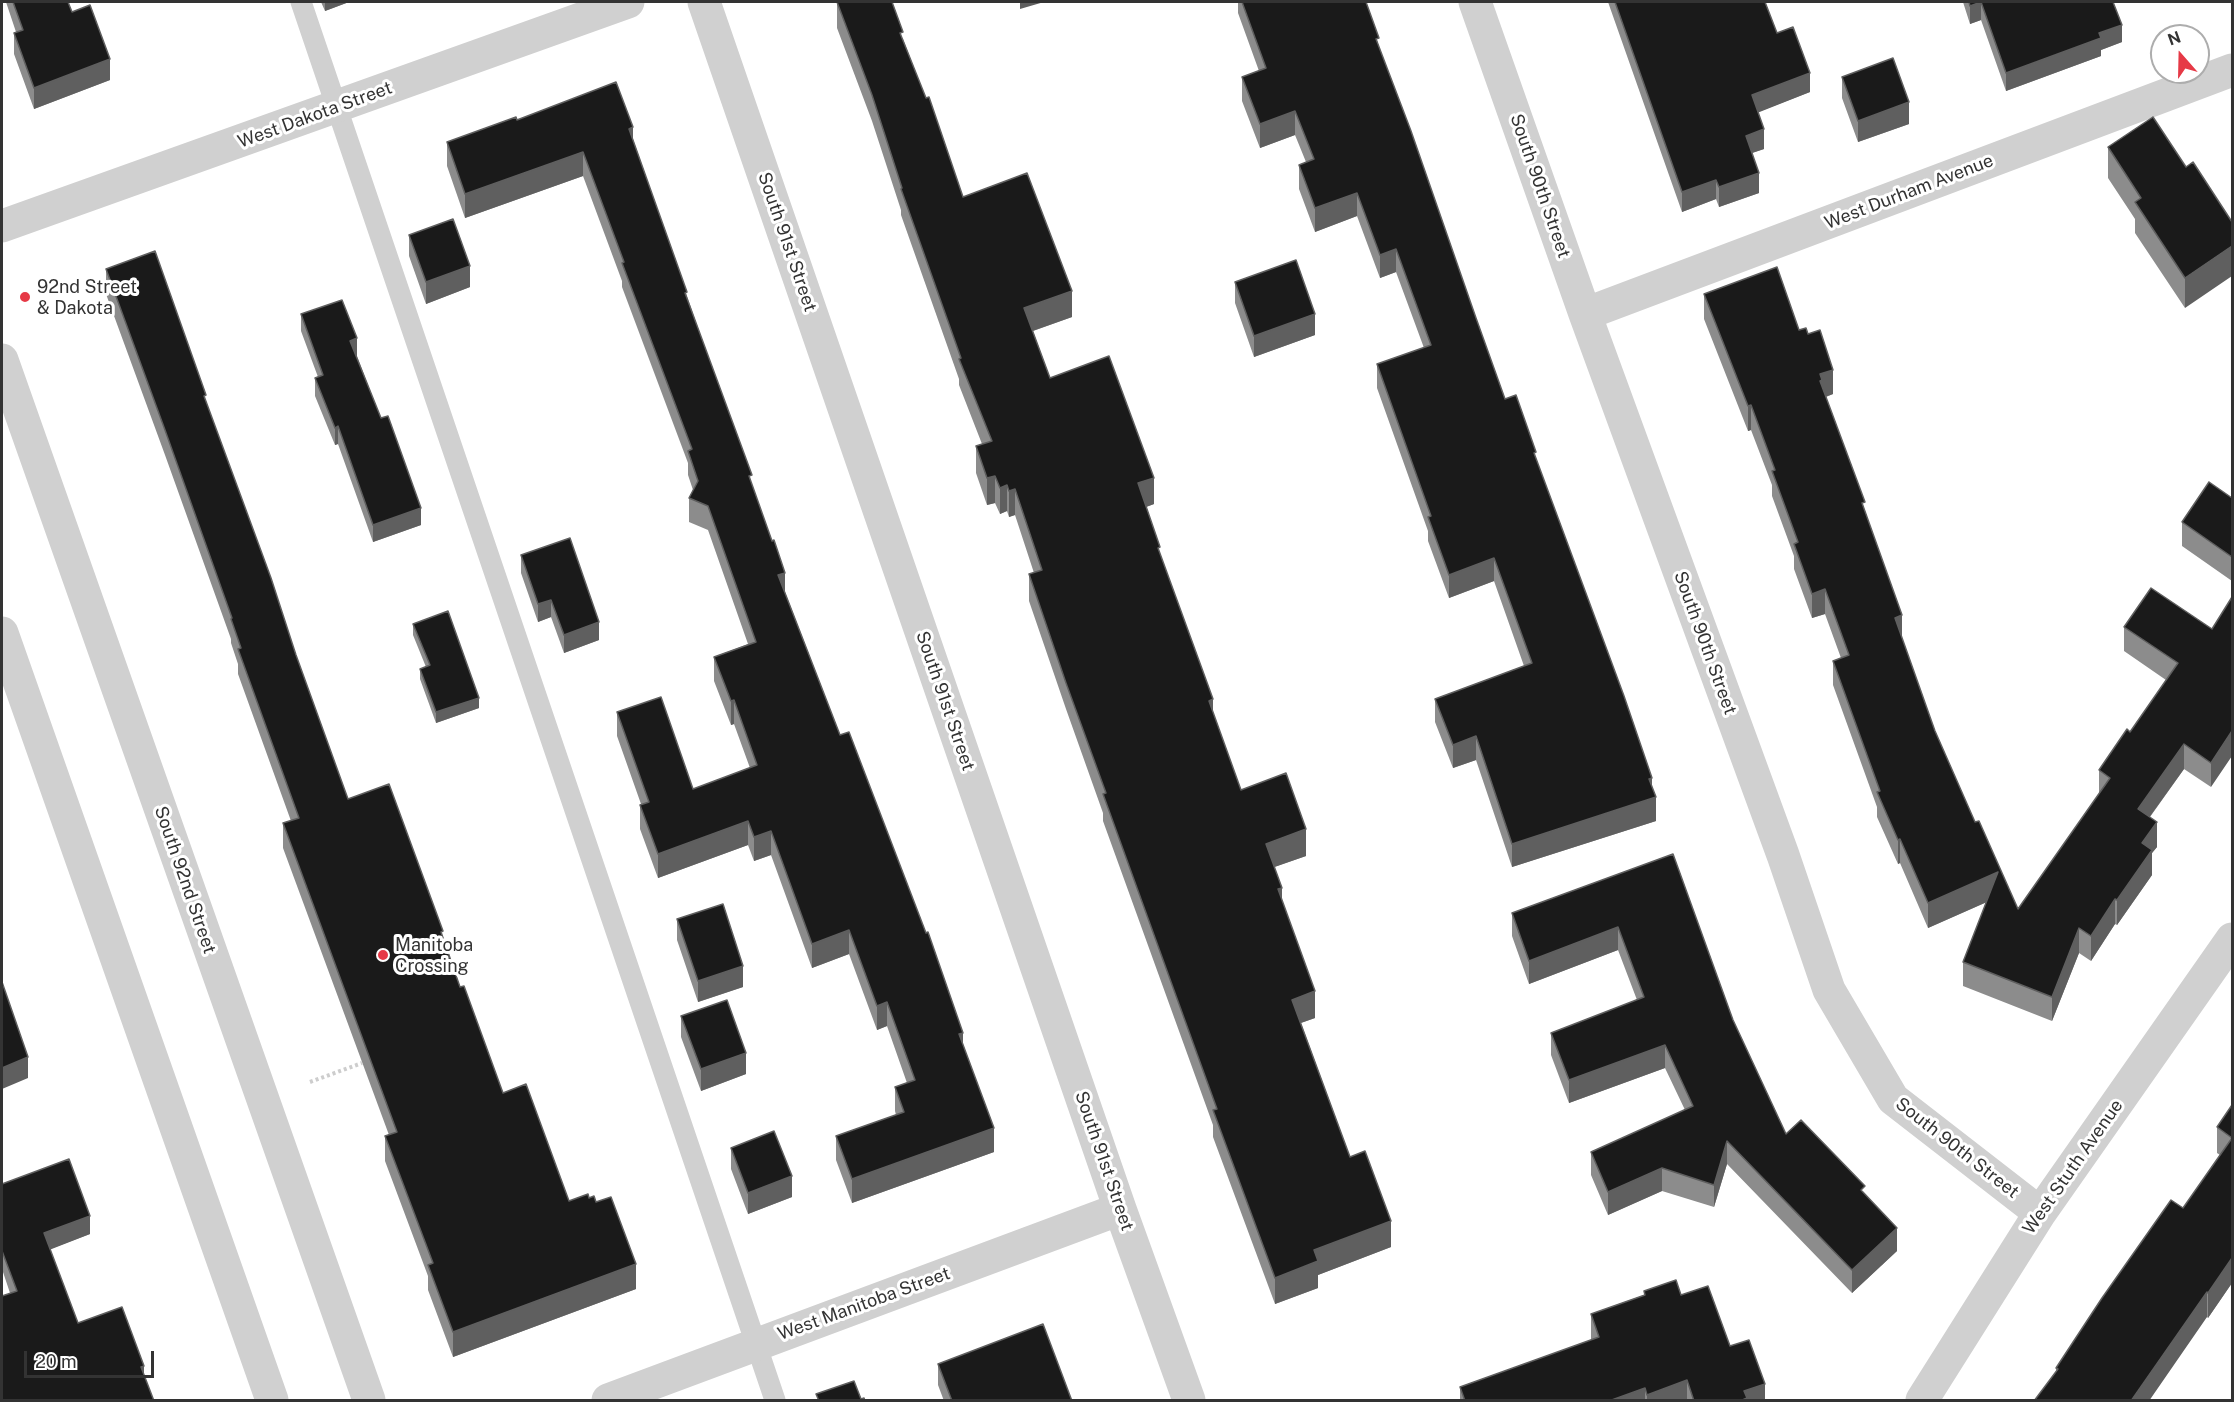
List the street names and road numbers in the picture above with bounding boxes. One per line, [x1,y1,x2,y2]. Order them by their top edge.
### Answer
street label: West Dakota Street [235,77,395,153]
street label: South 90th Street [1505,111,1575,261]
street label: West Durham Avenue [1822,150,1996,234]
street label: South 91st Street [753,170,821,314]
street label: South 90th Street [1669,568,1741,718]
street label: South 91st Street [911,629,979,773]
street label: South 92nd Street [150,803,220,957]
street label: South 91st Street [1070,1089,1138,1233]
street label: South 90th Street [1891,1093,2023,1203]
street label: West Stuth Avenue [2018,1096,2128,1238]
street label: West Manitoba Street [775,1263,953,1345]

